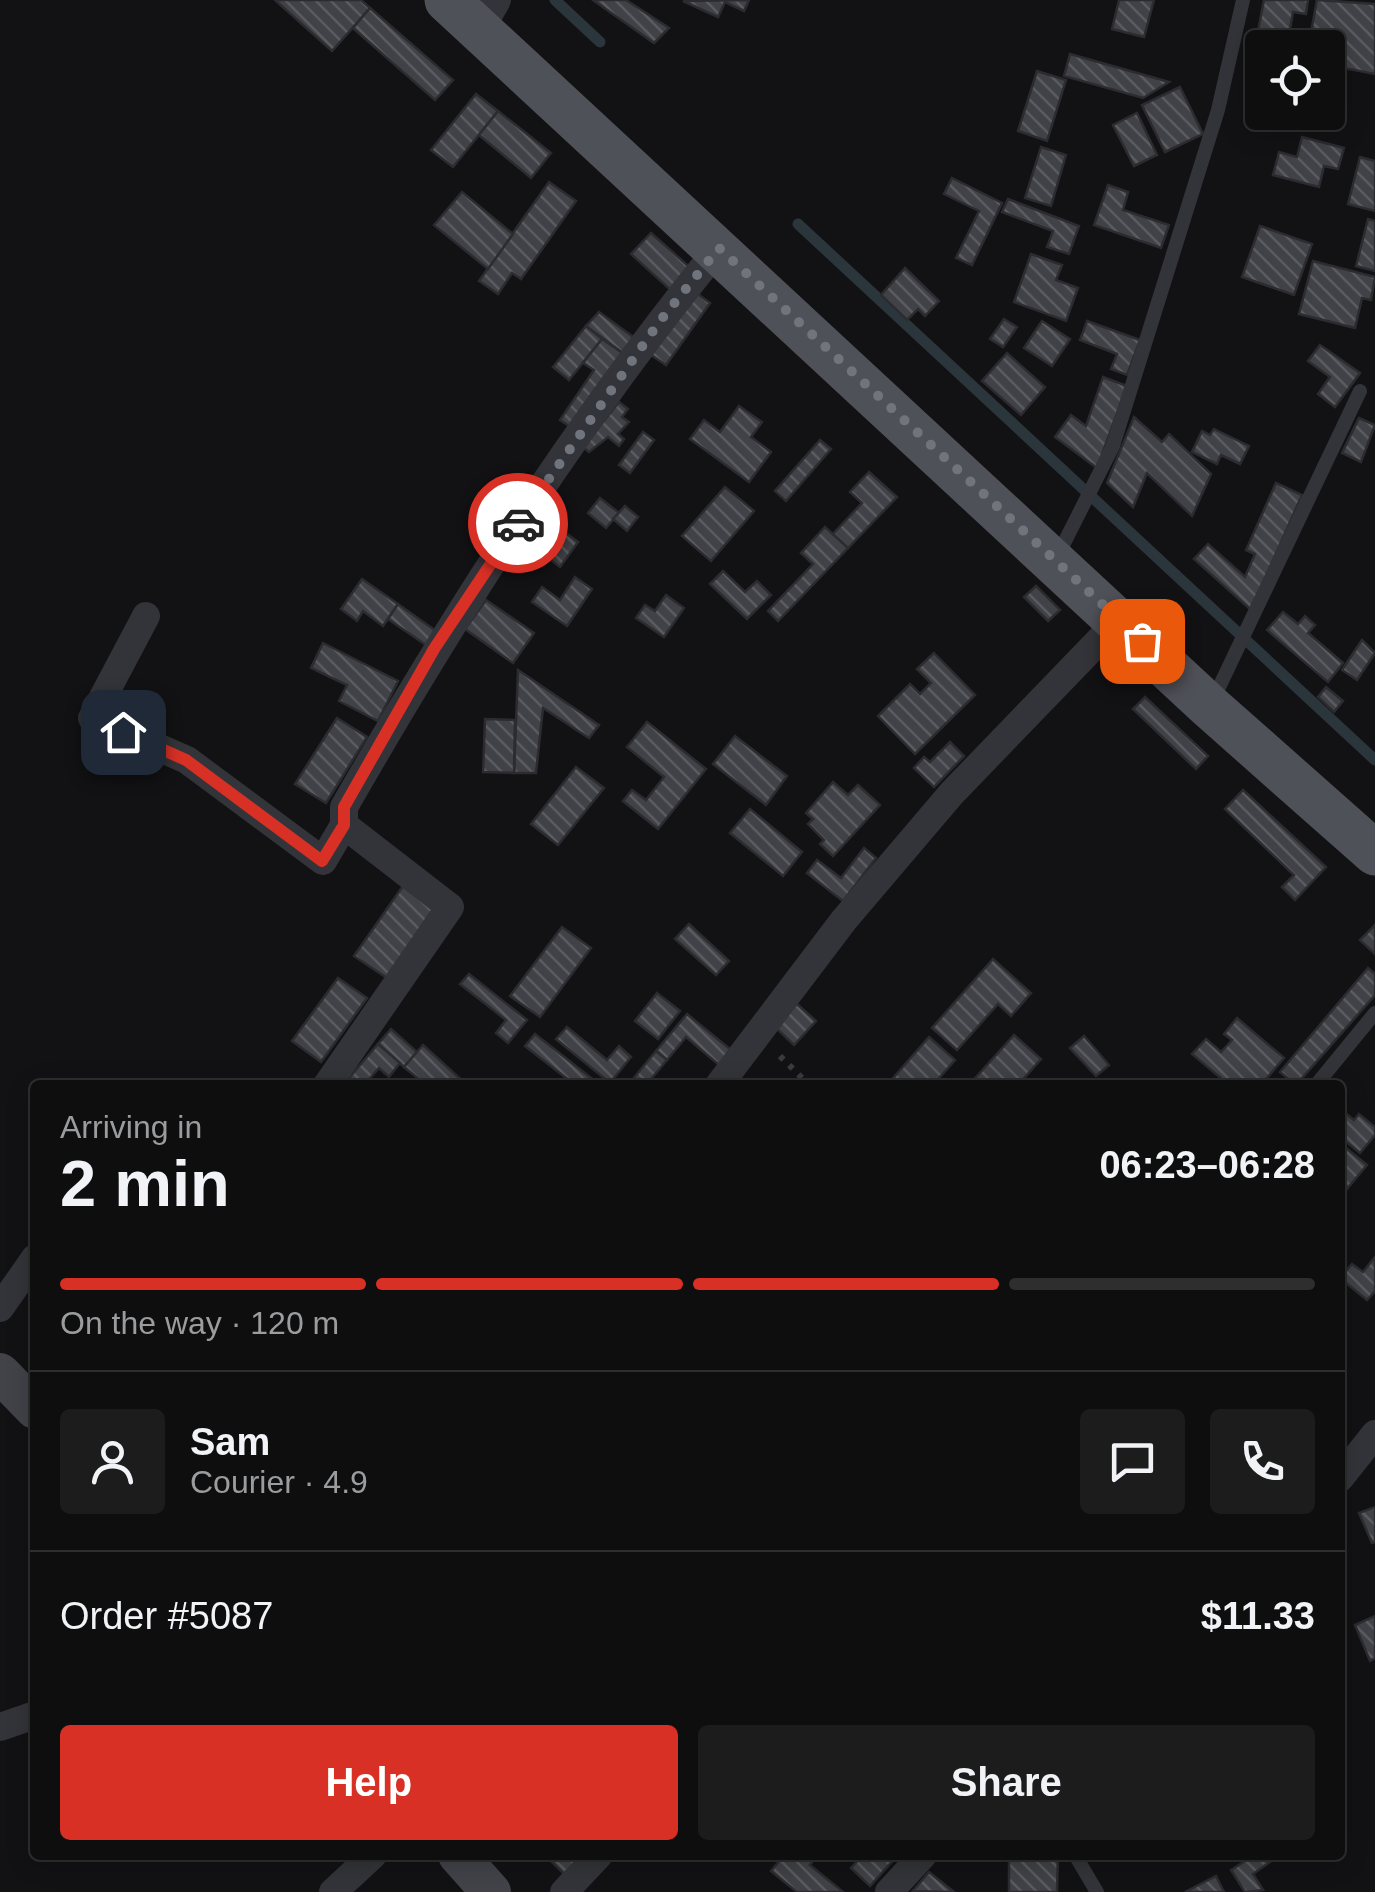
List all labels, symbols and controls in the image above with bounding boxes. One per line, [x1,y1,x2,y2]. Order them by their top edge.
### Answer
map controls [1245,30,1345,130]
button: locate [1245,30,1345,130]
courier [468,473,568,573]
icon: car [491,496,546,551]
pin [1100,599,1185,684]
icon: bag [1115,614,1170,669]
pin [81,690,166,775]
icon: home [96,705,151,760]
text: Arriving in [60,1109,202,1145]
text: 06:23–06:28 [1099,1144,1315,1186]
text: 2 min [60,1147,230,1220]
text: On the way · 120 m [60,1305,339,1341]
button: person [60,1409,165,1514]
button: chat [1080,1409,1185,1514]
button: phone [1210,1409,1315,1514]
text: Sam [190,1421,270,1463]
text: Courier · 4.9 [190,1464,368,1500]
text: Order #5087 [60,1595,273,1637]
text: $11.33 [1201,1595,1315,1637]
button: Help [60,1725,678,1840]
button: Share [698,1725,1315,1840]

